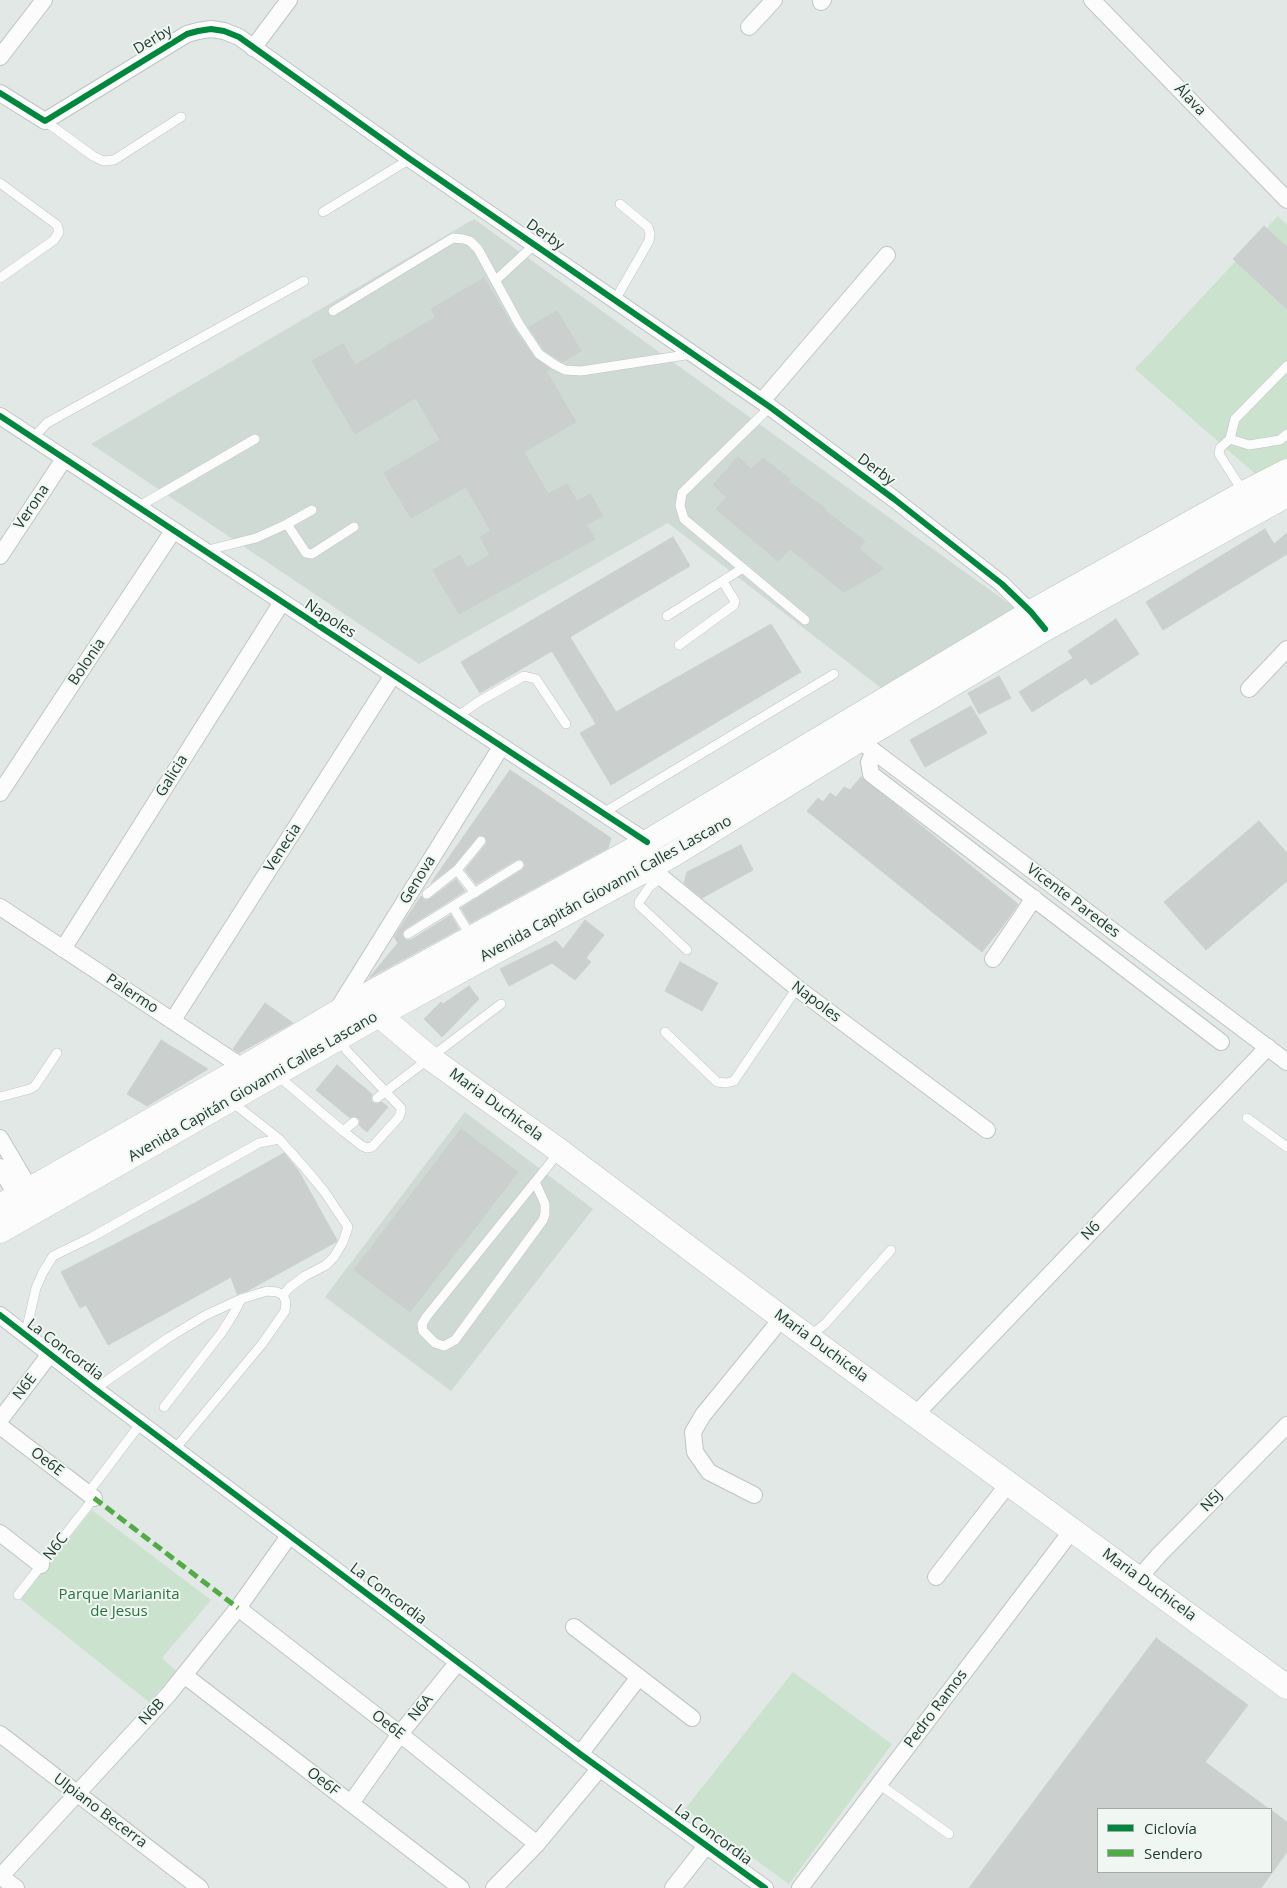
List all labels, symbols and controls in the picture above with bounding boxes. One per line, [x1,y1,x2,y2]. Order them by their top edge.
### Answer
street label: Derby [130,21,176,59]
street label: Álava [1171,80,1209,120]
street label: Derby [523,216,567,254]
street label: Derby [854,450,898,490]
street label: Verona [11,481,53,533]
street label: Napoles [301,596,359,642]
street label: Bolonia [65,635,109,689]
street label: Galicia [152,752,192,800]
street label: Avenida Capitán Giovanni Calles Lascano [477,812,735,966]
street label: Venecia [261,820,305,876]
street label: Genova [396,853,440,907]
street label: Vicente Paredes [1023,860,1123,942]
street label: Palermo [103,970,161,1018]
street label: Napoles [788,978,844,1026]
street label: Avenida Capitán Giovanni Calles Lascano [125,1008,381,1166]
street label: Maria Duchicela [445,1065,547,1145]
street label: N6 [1078,1218,1104,1244]
street label: Maria Duchicela [770,1306,872,1386]
street label: La Concordia [23,1315,107,1385]
street label: N6E [9,1370,41,1404]
street label: Oe6E [27,1444,67,1480]
street label: N5J [1197,1486,1227,1516]
street label: N6C [40,1530,72,1564]
street label: Maria Duchicela [1098,1545,1200,1625]
street label: La Concordia [346,1559,430,1629]
park label: Parque Marianita de Jesus [59,1586,179,1621]
street label: Pedro Ramos [901,1666,971,1752]
street label: N6A [405,1691,437,1725]
street label: N6B [135,1695,169,1729]
street label: Oe6E [368,1707,408,1743]
street label: Oe6F [303,1764,343,1800]
street label: Ulpiano Becerra [50,1770,150,1852]
street label: La Concordia [671,1801,755,1869]
legend [1097,1808,1272,1873]
text: Ciclovía [1144,1818,1197,1838]
text: Sendero [1144,1843,1203,1863]

